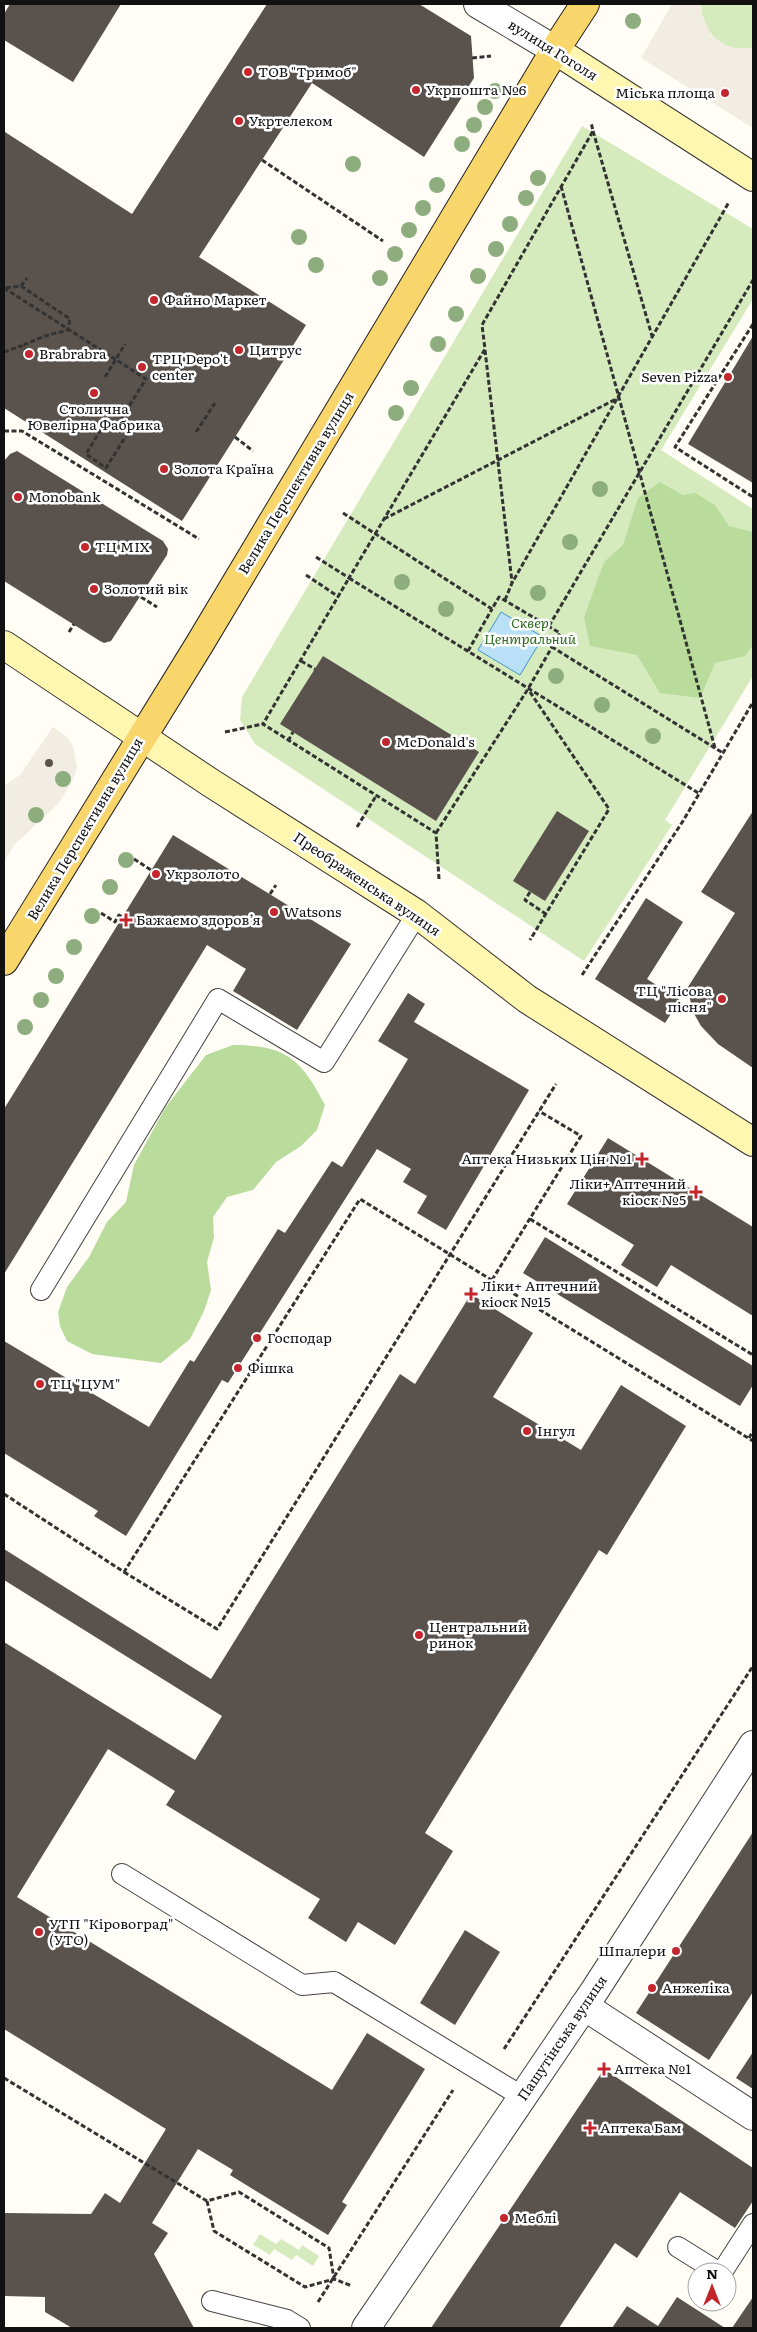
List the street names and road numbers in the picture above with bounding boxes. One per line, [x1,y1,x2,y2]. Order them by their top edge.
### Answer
street label: вулиця Гоголя [505,14,602,85]
street label: Велика Перспективна вулиця [232,387,358,578]
street label: Велика Перспективна вулиця [21,733,147,924]
street label: Преображенська вулиця [290,826,445,940]
street label: Пашутінська вулиця [512,1971,611,2104]

